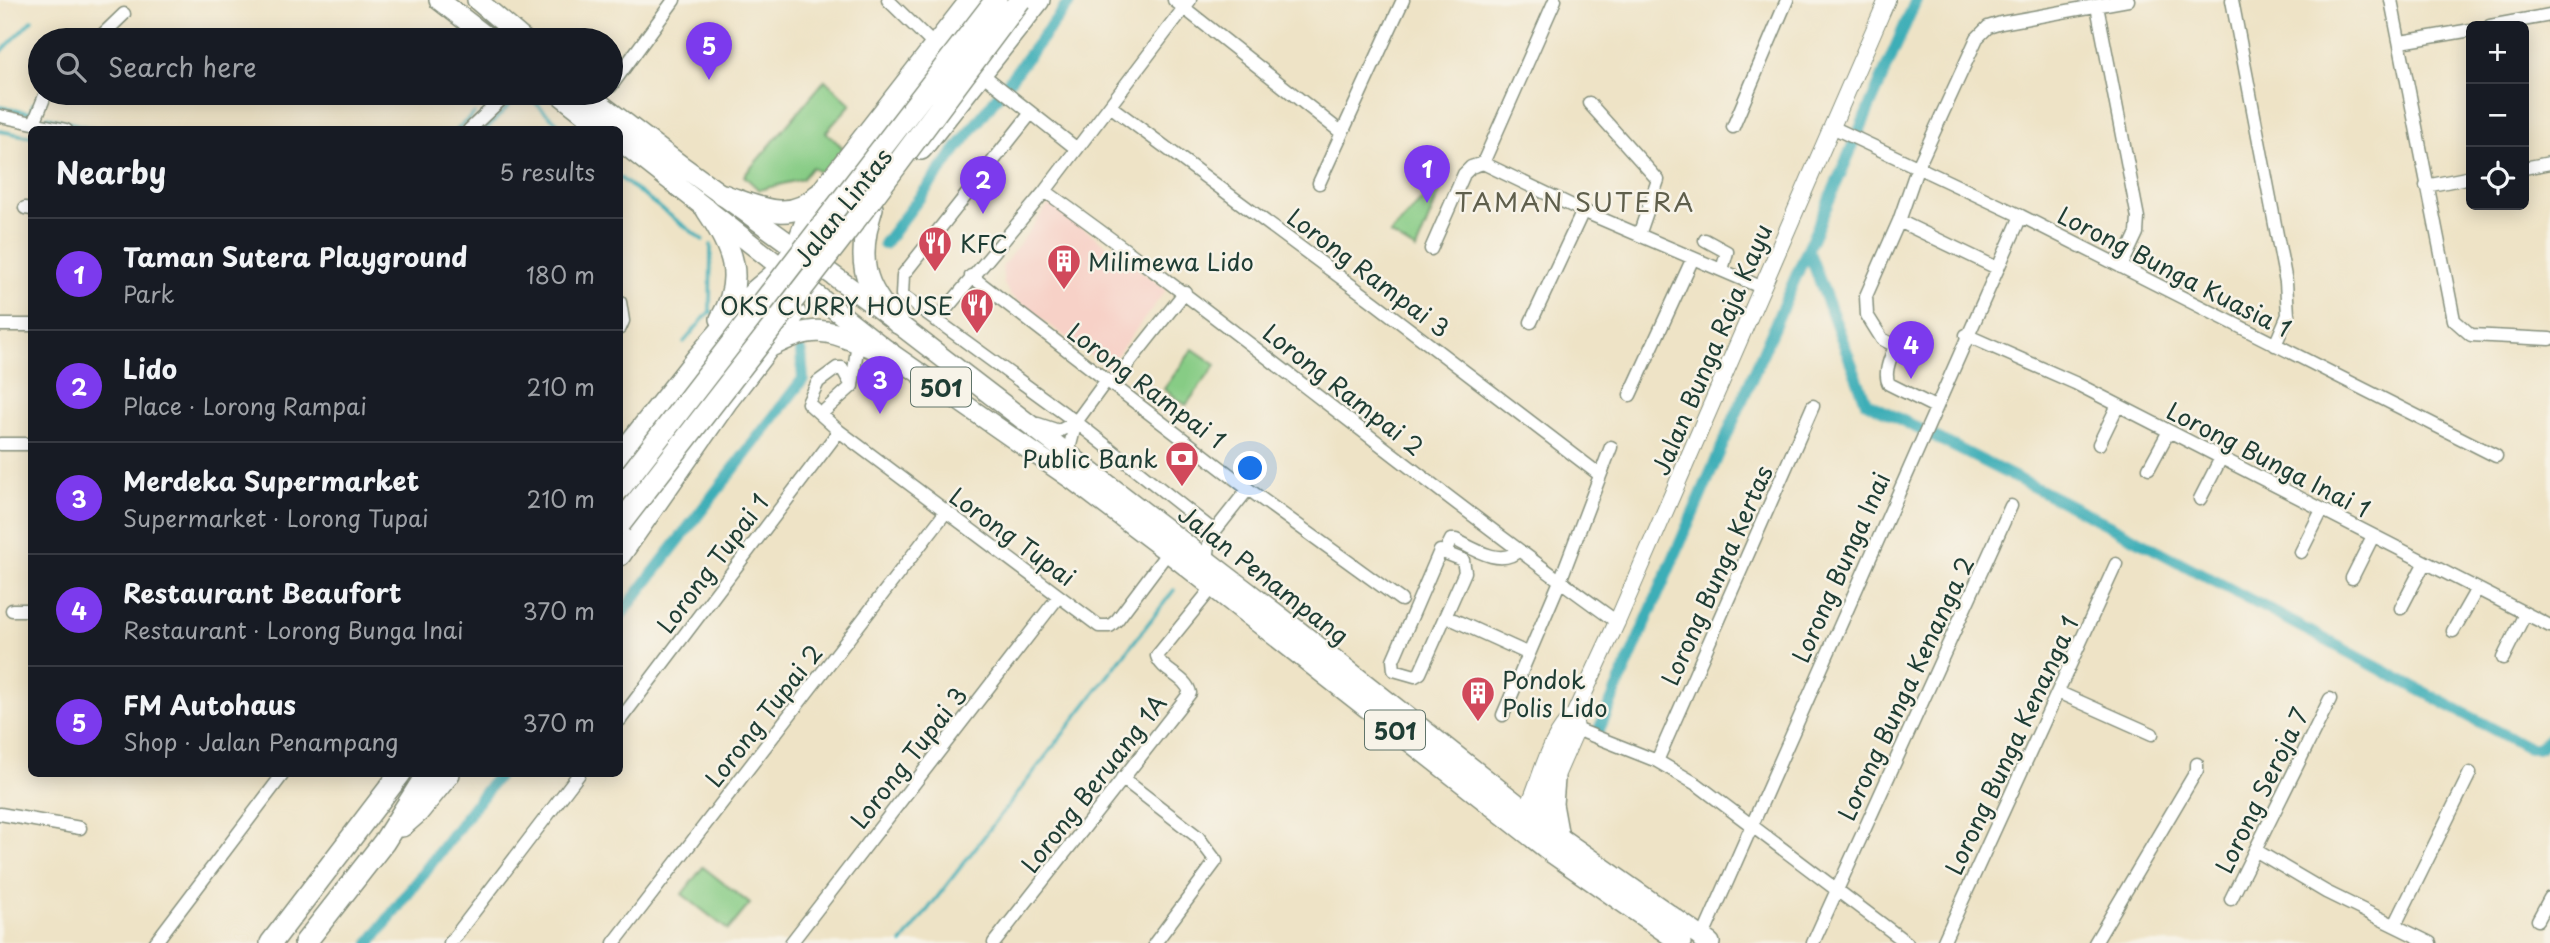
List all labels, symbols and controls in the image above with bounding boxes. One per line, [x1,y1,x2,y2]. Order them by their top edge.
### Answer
map controls [2466,21,2529,210]
button: + [2466,21,2529,84]
pin: 5 [686,22,732,80]
search box [28,28,623,105]
text: Search here [108,47,257,86]
icon: search [52,48,90,86]
button: − [2466,84,2529,147]
street label: Jalan Lintas [784,140,900,274]
pin: 1 [1404,145,1450,203]
button: locate [2466,147,2529,210]
text: Nearby [56,149,166,194]
text: 5 results [499,154,595,189]
pin: 2 [960,156,1006,214]
district label: TAMAN SUTERA [1455,182,1696,221]
street label: Lorong Bunga Kuasia 1 [2052,196,2298,346]
street label: Lorong Rampai 3 [1280,199,1458,345]
street label: Jalan Bunga Raja Kayu [1642,218,1780,480]
restaurant icon: KFC [916,224,954,273]
place label: KFC [960,225,1008,261]
text: Taman Sutera Playground [123,237,467,276]
building icon: Milimewa Lido [1045,242,1083,291]
place label: Milimewa Lido [1088,243,1254,279]
text: 1 [74,257,85,292]
text: 180 m [526,257,595,292]
text: Park [123,276,174,311]
restaurant icon: OKS CURRY HOUSE [958,286,996,335]
place label: OKS CURRY HOUSE [720,287,953,323]
street label: Lorong Rampai 1 [1060,313,1234,457]
street label: Lorong Rampai 2 [1256,315,1432,463]
pin: 4 [1888,321,1934,379]
text: Lido [123,349,177,388]
pin: 3 [857,356,903,414]
road number: 501 [911,368,971,406]
text: 2 [71,369,87,404]
text: 210 m [527,369,595,404]
text: Place · Lorong Rampai [123,388,367,423]
street label: Lorong Bunga Inai 1 [2161,392,2377,526]
bank icon: Public Bank [1163,439,1201,488]
place label: Public Bank [1022,440,1158,476]
your location [1233,451,1267,485]
street label: Lorong Bunga Kertas [1651,459,1781,691]
text: Merdeka Supermarket [123,461,419,500]
street label: Lorong Bunga Inai [1782,466,1898,668]
street label: Lorong Tupai [942,478,1084,594]
text: 3 [71,481,87,516]
text: 210 m [527,481,595,516]
street label: Lorong Tupai 1 [647,486,777,640]
street label: Jalan Penampang [1171,496,1357,652]
text: Supermarket · Lorong Tupai [123,500,429,535]
street label: Lorong Bunga Kenanga 2 [1828,550,1982,826]
text: Restaurant Beaufort [123,573,402,612]
text: 4 [71,593,87,628]
text: 370 m [522,593,595,628]
street label: Lorong Bunga Kenanga 1 [1935,610,2087,880]
text: Restaurant · Lorong Bunga Inai [123,612,464,647]
street label: Lorong Tupai 2 [696,636,830,794]
place label: Pondok Polis Lido [1502,661,1608,725]
building icon: Pondok Polis Lido [1459,674,1497,723]
street label: Lorong Tupai 3 [841,678,975,836]
text: FM Autohaus [123,685,296,724]
street label: Lorong Beruang 1A [1012,686,1174,880]
street label: Lorong Seroja 7 [2205,701,2317,879]
text: 5 [72,705,86,740]
text: 370 m [522,705,595,740]
road number: 501 [1365,710,1425,750]
text: Shop · Jalan Penampang [123,724,398,759]

